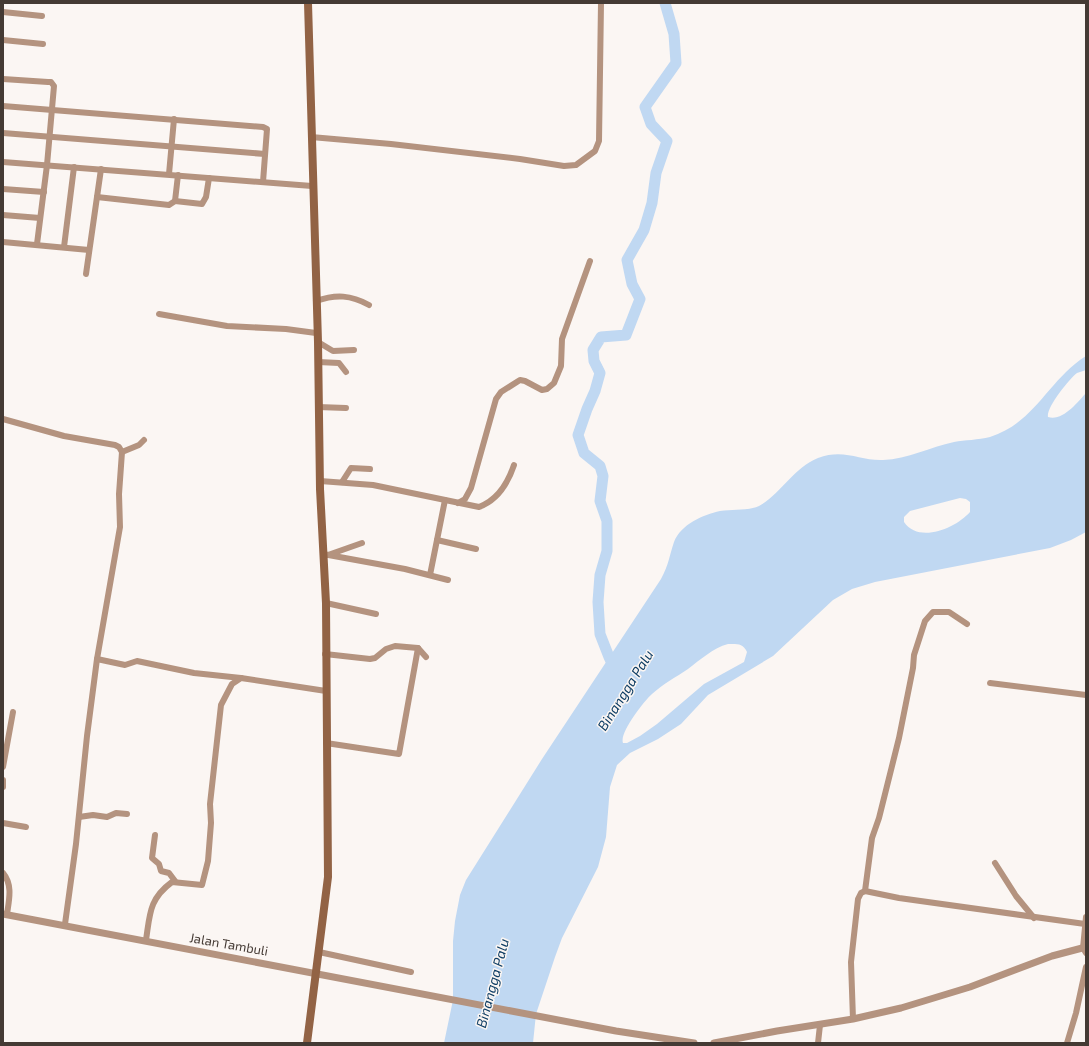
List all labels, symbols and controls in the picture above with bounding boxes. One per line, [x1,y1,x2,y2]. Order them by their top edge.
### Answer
water label: Binangga Palu [593,647,657,733]
street label: Jalan Tambuli [188,929,270,959]
water label: Binangga Palu [472,936,512,1030]

